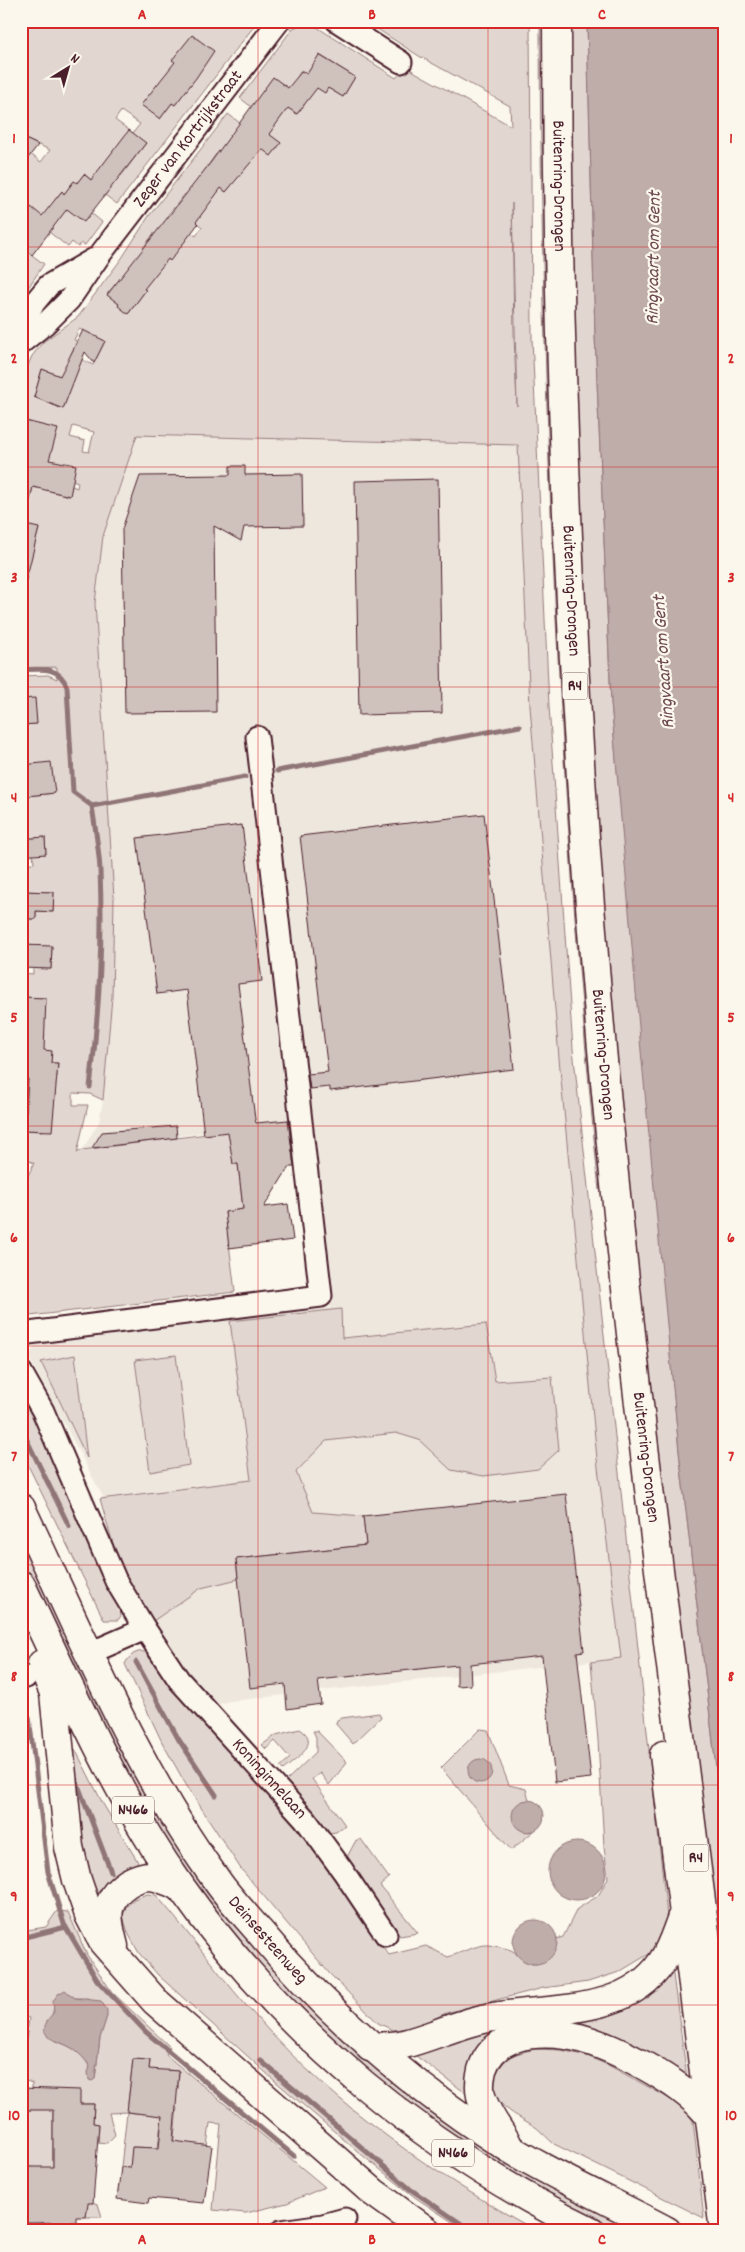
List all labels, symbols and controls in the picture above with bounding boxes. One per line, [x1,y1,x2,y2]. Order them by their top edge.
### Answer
text: A [138,4,147,27]
text: B [368,4,376,27]
text: C [598,4,606,27]
north arrow [42,42,92,92]
text: N [66,49,83,69]
street label: Zeger van Kortrijkstraat [128,65,249,213]
street label: Buitenring-Drongen [545,120,572,252]
text: 1 [12,128,16,151]
text: 1 [729,128,733,151]
water label: Ringvaart om Gent [640,189,670,325]
text: 2 [11,348,18,371]
text: 2 [728,348,735,371]
street label: Buitenring-Drongen [555,525,586,657]
text: 3 [10,567,18,590]
text: 3 [727,567,735,590]
water label: Ringvaart om Gent [647,592,683,730]
road number: R4 [562,672,588,699]
text: 4 [11,787,17,810]
text: 4 [728,787,734,810]
street label: Buitenring-Drongen [584,988,621,1121]
text: 5 [10,1007,18,1030]
text: 5 [727,1007,735,1030]
text: 6 [10,1227,18,1250]
text: 6 [727,1227,735,1250]
street label: Buitenring-Drongen [625,1391,666,1524]
text: 7 [11,1446,17,1469]
text: 7 [728,1446,734,1469]
text: 8 [11,1666,18,1689]
text: 8 [728,1666,735,1689]
street label: Koninginnelaan [226,1733,312,1825]
road number: N466 [112,1796,154,1824]
road number: R4 [684,1845,708,1872]
text: 9 [10,1886,18,1909]
text: 9 [727,1886,735,1909]
street label: Deinsesteenweg [222,1891,313,1990]
text: 10 [8,2105,20,2128]
text: 10 [725,2105,737,2128]
road number: N466 [432,2140,474,2166]
text: A [138,2229,147,2252]
text: B [368,2229,376,2252]
text: C [598,2229,606,2252]

